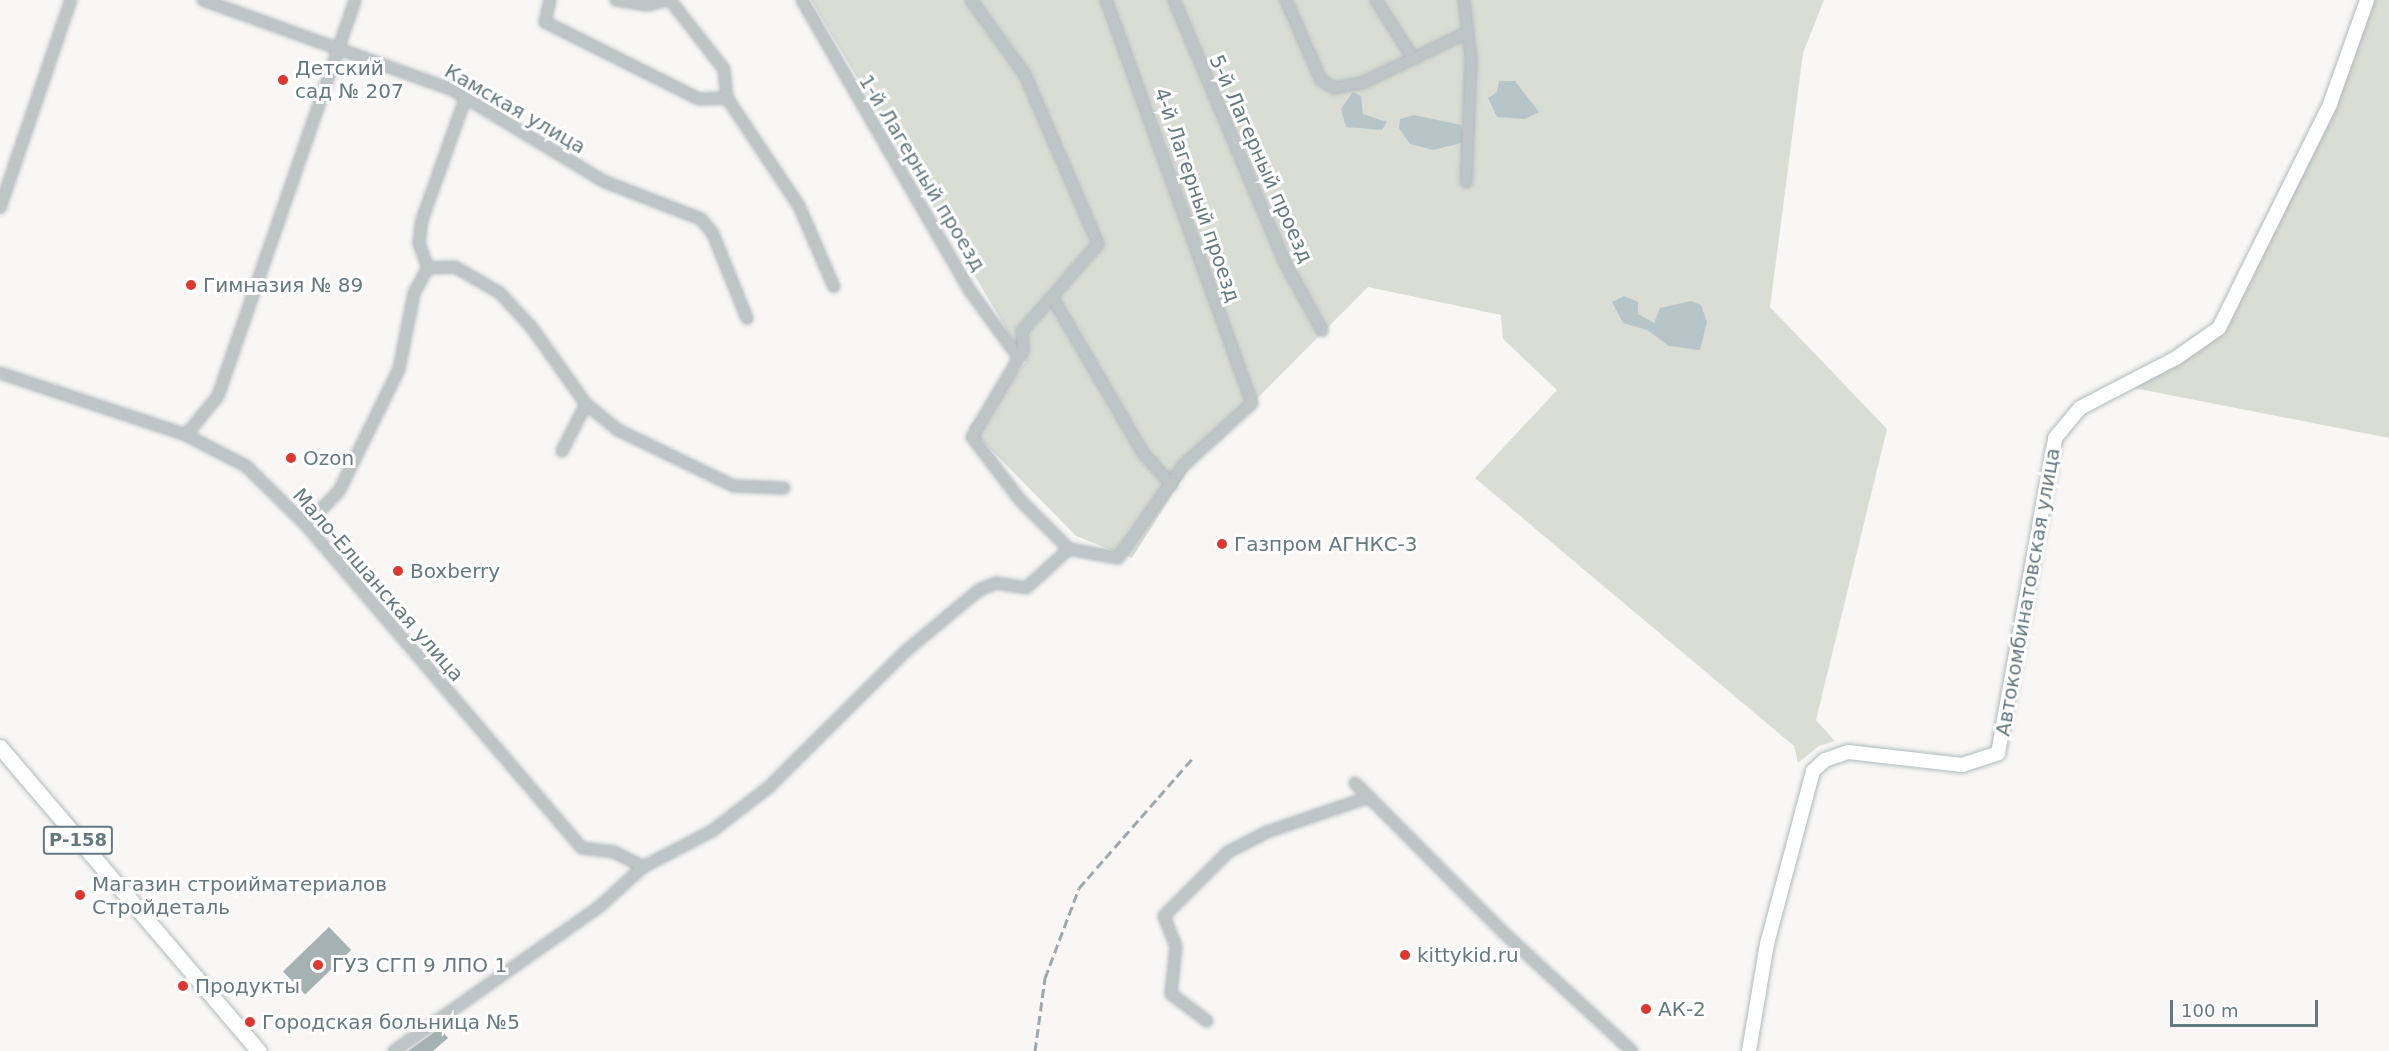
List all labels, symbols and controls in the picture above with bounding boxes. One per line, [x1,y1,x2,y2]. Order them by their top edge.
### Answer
street label: 5-й Лагерный проезд [1204,51,1318,267]
place label: Детский сад № 207 [295,56,404,103]
street label: Камская улица [440,59,590,159]
street label: 1-й Лагерный проезд [854,70,990,276]
marker: Детский сад № 207 [276,73,290,87]
street label: 4-й Лагерный проезд [1149,85,1245,305]
place label: Гимназия № 89 [203,273,363,297]
marker: Гимназия № 89 [184,278,198,292]
place label: Ozon [303,446,354,470]
street label: Автокомбинатовская улица [1991,446,2065,738]
marker: Ozon [284,451,298,465]
street label: Мало-Елшанская улица [288,484,468,686]
place label: Газпром АГНКС-3 [1234,532,1418,556]
marker: Газпром АГНКС-3 [1215,537,1229,551]
place label: Boxberry [410,559,500,583]
marker: Boxberry [391,564,405,578]
road number: Р-158 [42,825,114,855]
place label: Магазин строийматериалов Стройдеталь [92,872,387,919]
marker: Магазин строийматериалов Стройдеталь [73,888,87,902]
place label: kittykid.ru [1417,943,1519,967]
marker: kittykid.ru [1398,948,1412,962]
place label: ГУЗ СГП 9 ЛПО 1 [332,953,507,977]
marker: ГУЗ СГП 9 ЛПО 1 [309,956,327,974]
place label: Продукты [195,974,300,998]
marker: Продукты [176,979,190,993]
scale bar [2173,988,2322,1026]
place label: АК-2 [1658,997,1706,1021]
text: 100 m [2181,1000,2239,1021]
marker: АК-2 [1639,1002,1653,1016]
place label: Городская больница №5 [262,1010,520,1034]
marker: Городская больница №5 [243,1015,257,1029]

